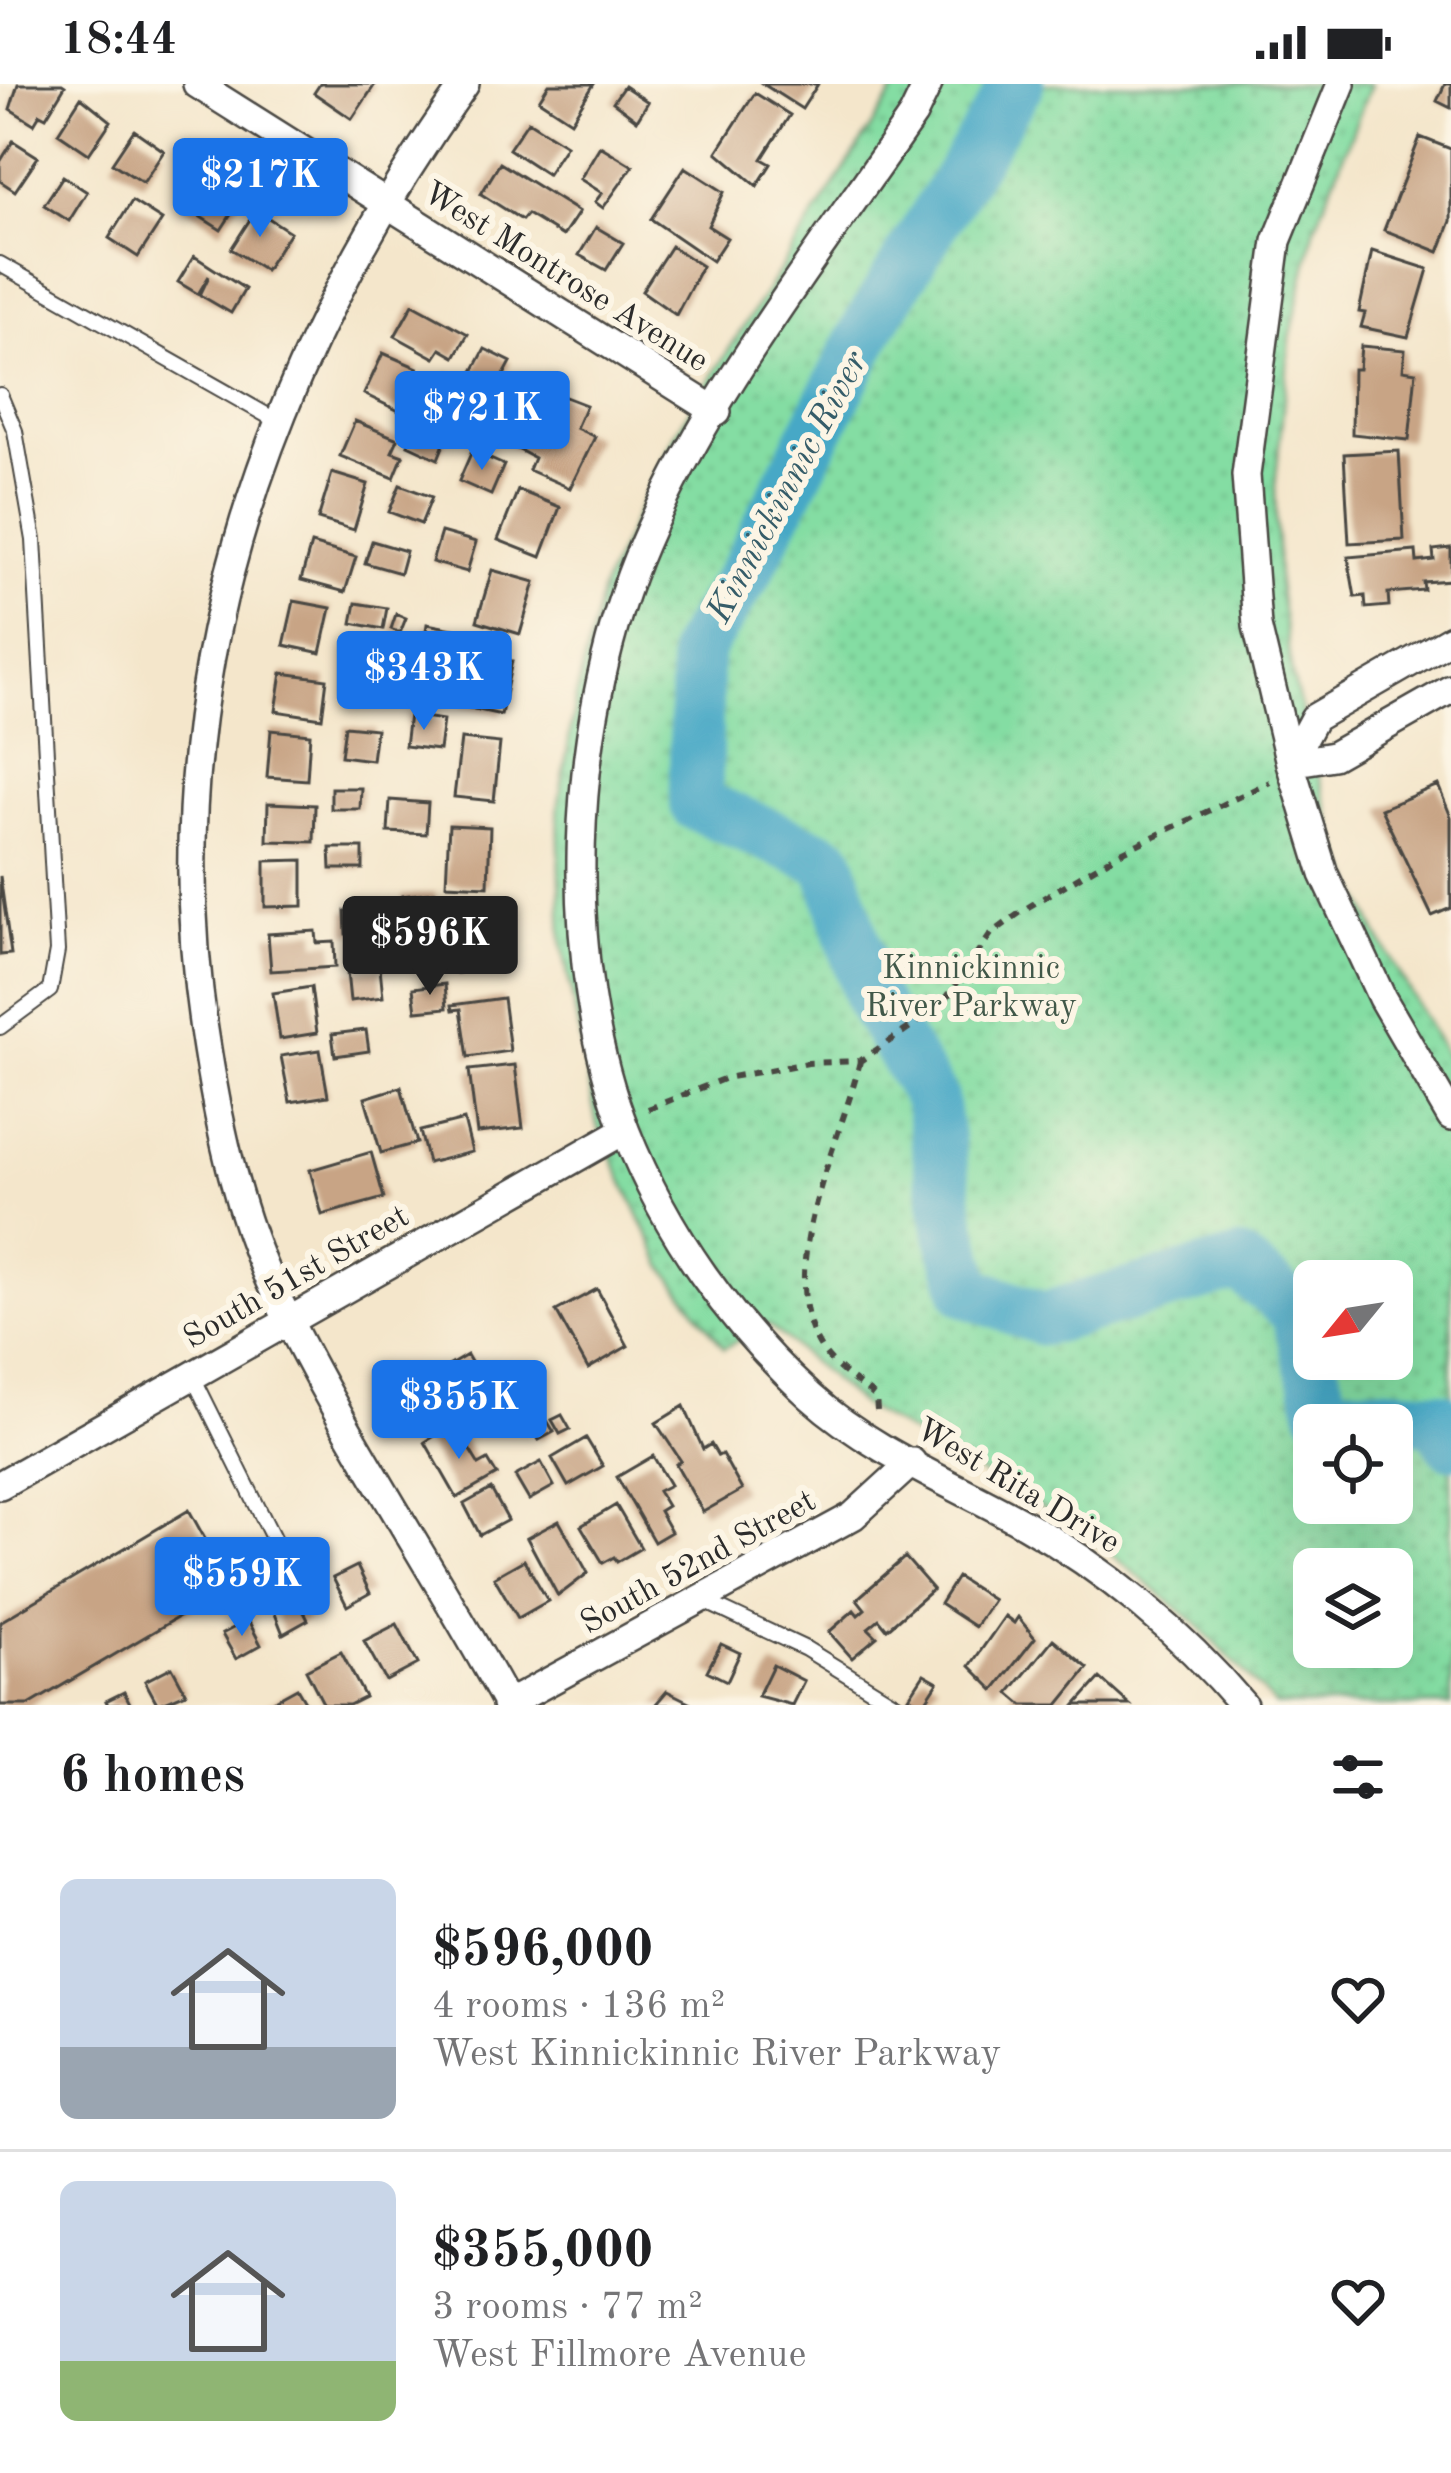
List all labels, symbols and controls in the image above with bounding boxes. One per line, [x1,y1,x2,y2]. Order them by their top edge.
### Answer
text: 18:44 [60,19,177,64]
pin: $217K [176,138,344,240]
text: $217K [200,157,320,196]
street label: West Montrose Avenue [417,177,713,379]
water label: Kinnickinnic River [701,345,876,630]
pin: $721K [398,371,566,473]
text: $721K [422,390,542,429]
pin: $343K [340,631,508,733]
text: $343K [364,650,484,689]
pin: $596K [346,896,514,998]
text: $596K [370,915,490,954]
park label: Kinnickinnic River Parkway [865,953,1077,1024]
street label: South 51st Street [178,1200,415,1356]
north arrow [1293,1260,1413,1380]
map controls [1293,1260,1413,1668]
pin: $355K [375,1360,543,1462]
text: $355K [399,1379,519,1418]
button: locate [1293,1404,1413,1524]
street label: West Rita Drive [910,1413,1125,1561]
street label: South 52nd Street [576,1485,822,1641]
pin: $559K [158,1537,326,1639]
button: layers [1293,1548,1413,1668]
text: $559K [182,1556,302,1595]
icon: filters [1325,1744,1391,1810]
text: 6 homes [60,1752,245,1803]
text: $596,000 [432,1926,653,1977]
icon: home [156,1927,300,2071]
icon: heart [1325,1966,1391,2032]
text: 4 rooms · 136 m² [432,1987,725,2026]
text: West Kinnickinnic River Parkway [432,2035,1001,2074]
text: $355,000 [432,2227,653,2278]
icon: home [156,2229,300,2373]
icon: heart [1325,2268,1391,2334]
text: 3 rooms · 77 m² [432,2288,703,2327]
text: West Fillmore Avenue [432,2336,806,2375]

